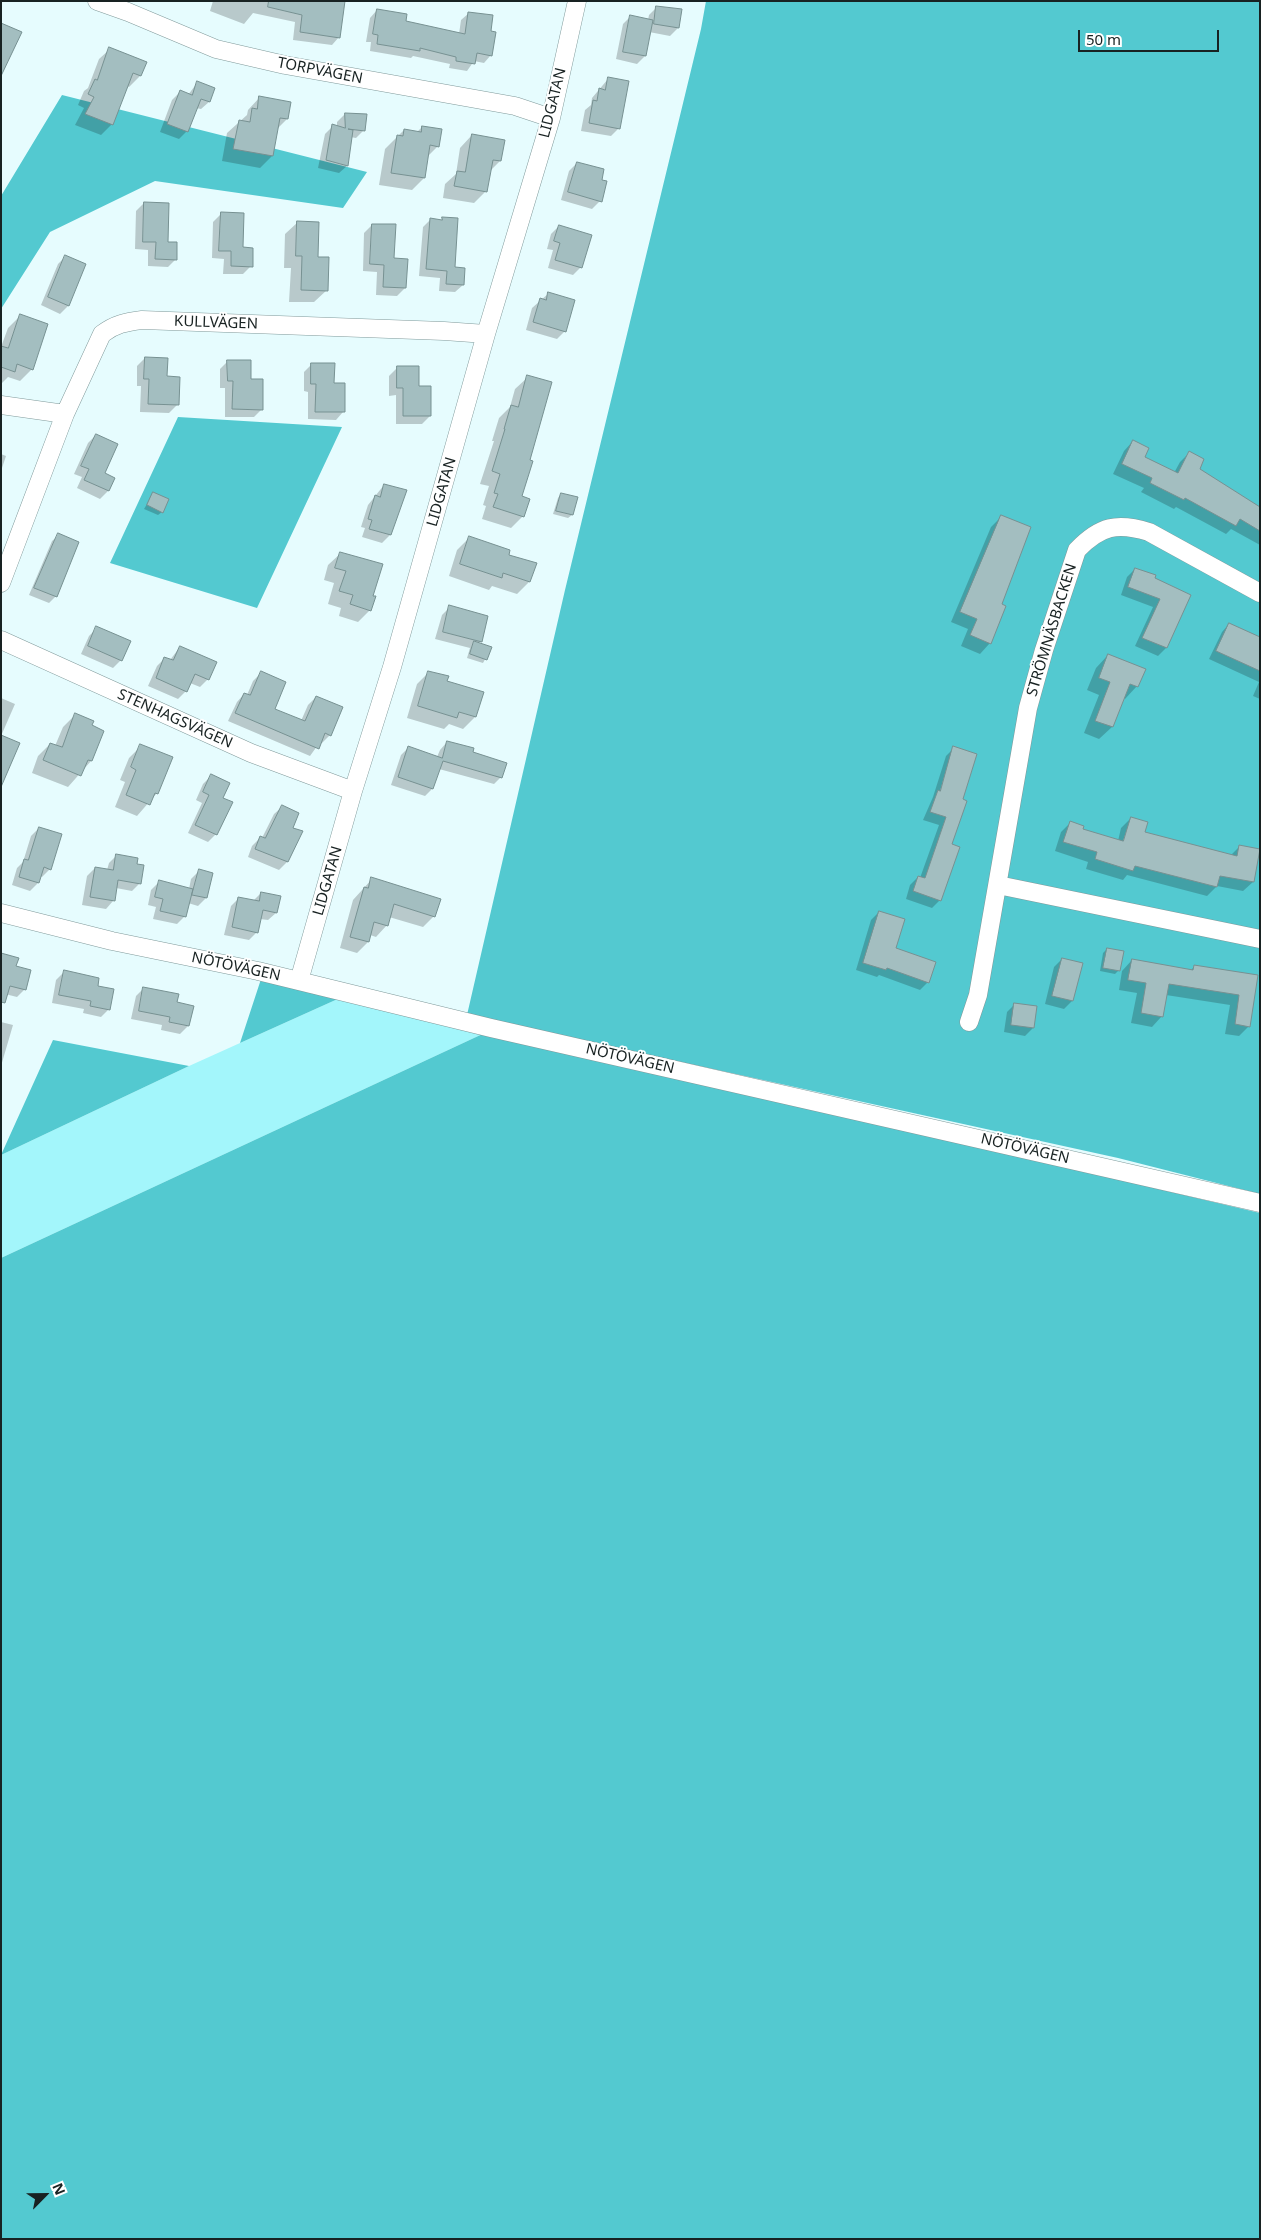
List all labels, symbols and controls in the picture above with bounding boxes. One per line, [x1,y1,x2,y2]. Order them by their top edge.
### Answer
scale bar [1081,20,1222,52]
text: 50 m [1086,29,1121,49]
street label: TORPVÄGEN [276,54,364,88]
street label: LIDGATAN [536,66,570,140]
street label: KULLVÄGEN [174,313,258,333]
street label: LIDGATAN [423,455,461,529]
street label: STRÖMNÄSBACKEN [1023,561,1081,699]
street label: STENHAGSVÄGEN [115,686,235,752]
street label: LIDGATAN [309,844,347,918]
street label: NÖTÖVÄGEN [190,949,282,985]
street label: NÖTÖVÄGEN [584,1040,676,1078]
street label: NÖTÖVÄGEN [979,1130,1071,1168]
north arrow [20,2170,70,2220]
text: N [48,2180,70,2198]

